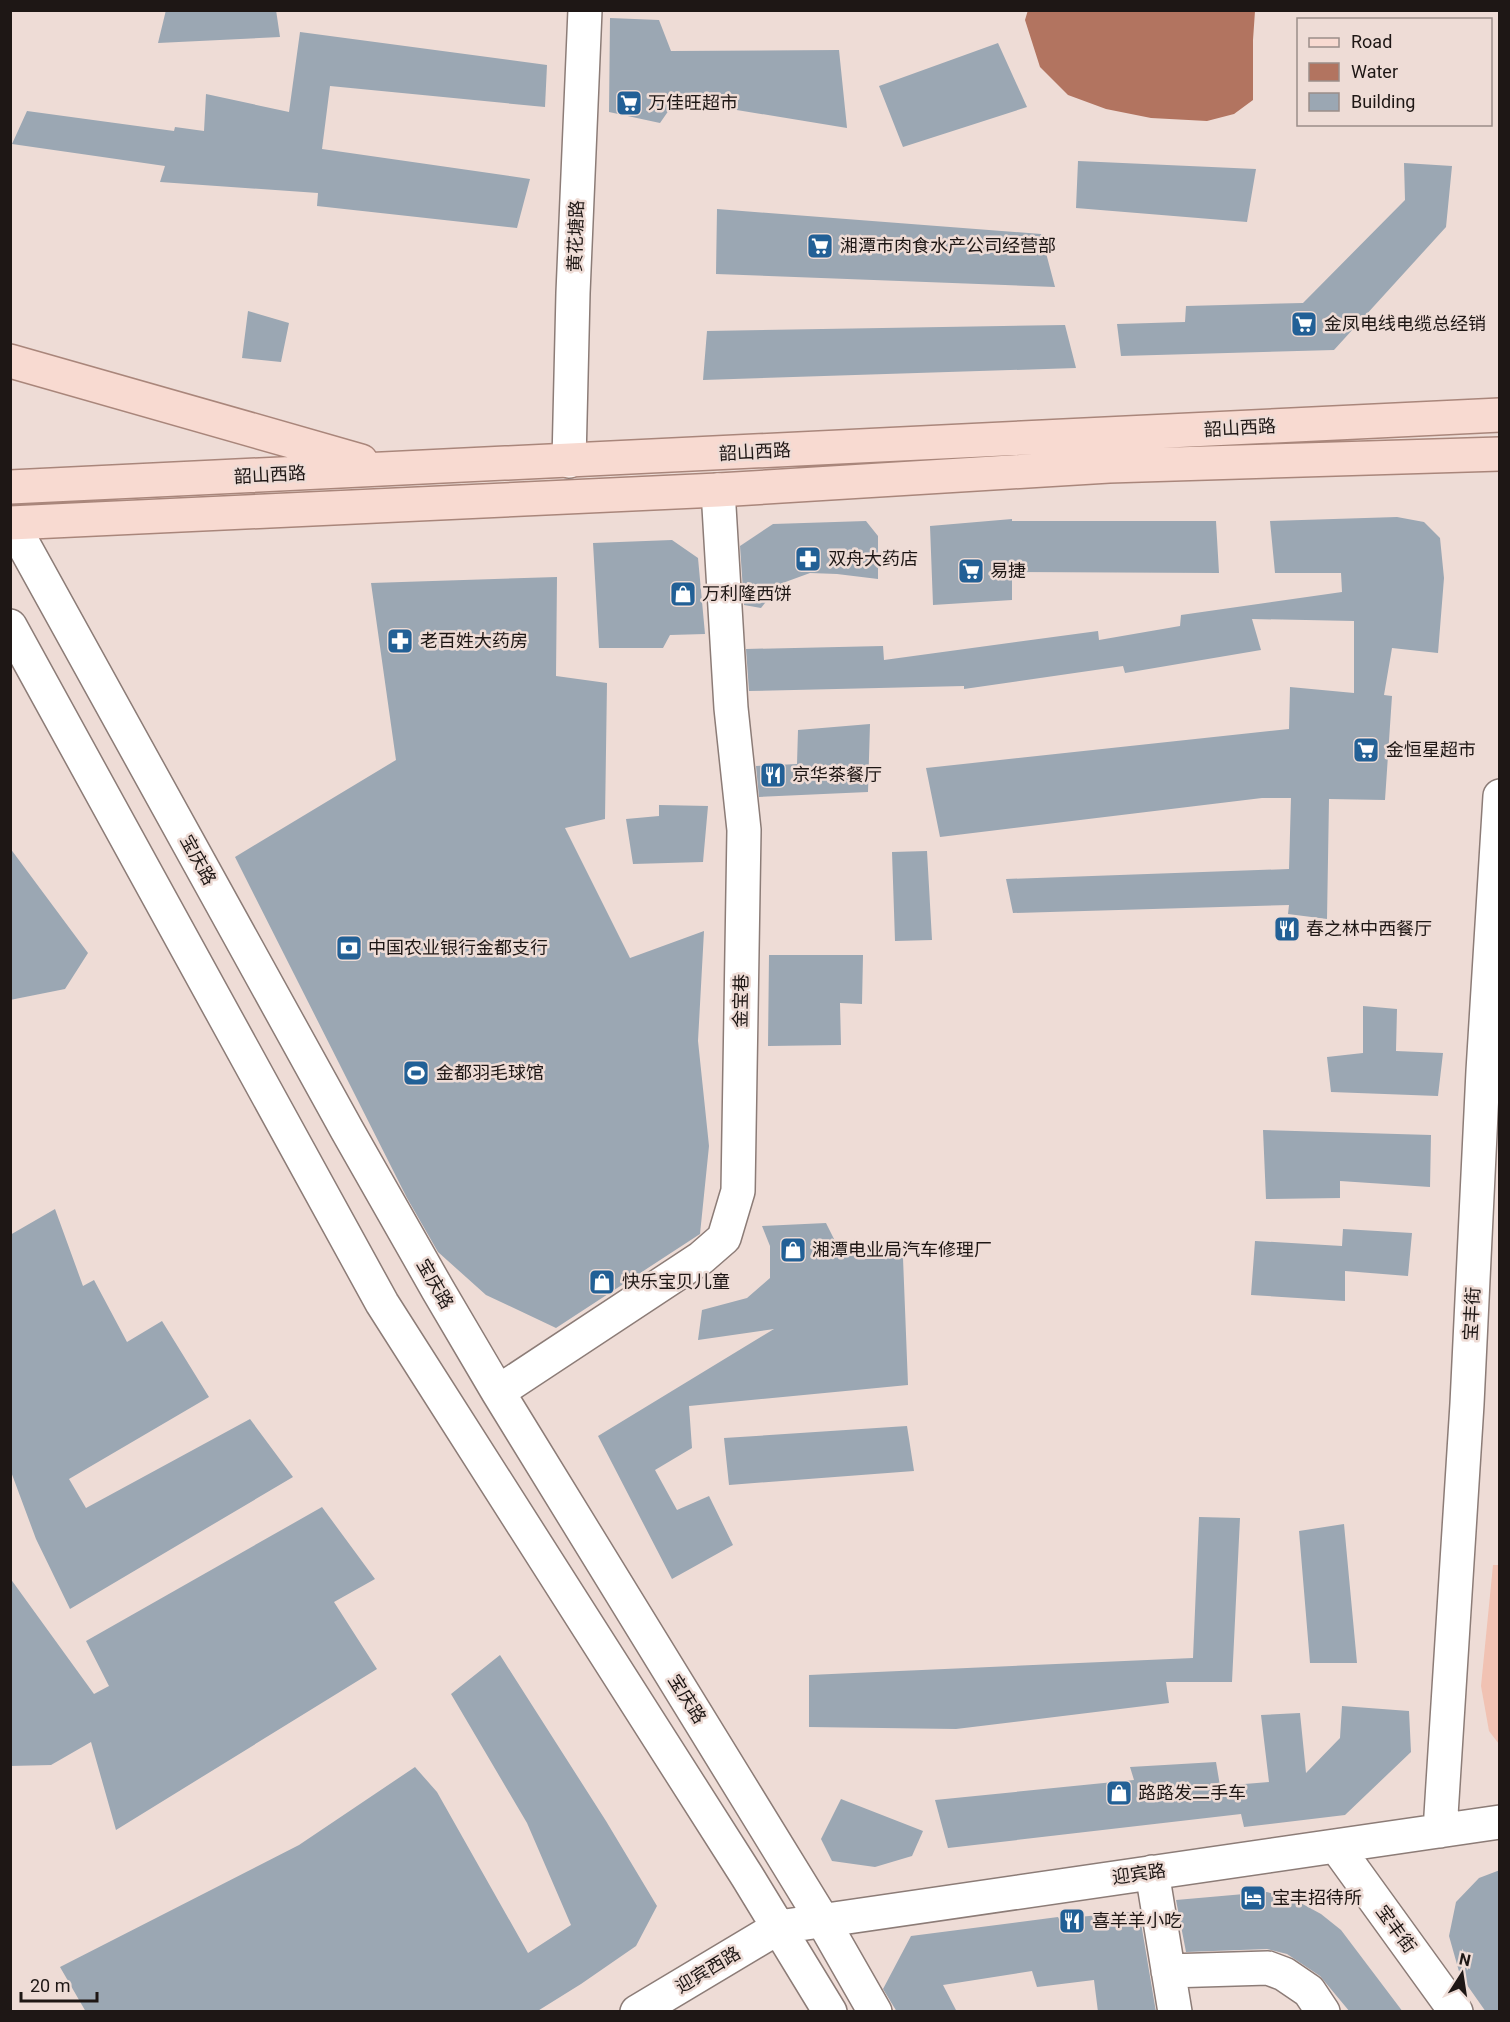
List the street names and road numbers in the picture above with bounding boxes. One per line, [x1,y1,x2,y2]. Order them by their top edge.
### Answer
street label: 黄花塘路 [564,200,587,272]
street label: 韶山西路 [1203,415,1276,440]
street label: 韶山西路 [718,439,791,464]
street label: 韶山西路 [233,462,306,487]
street label: 宝庆路 [176,831,221,888]
street label: 金宝巷 [730,974,751,1028]
street label: 宝庆路 [413,1255,458,1312]
street label: 宝丰街 [1460,1286,1483,1341]
street label: 宝庆路 [664,1670,711,1727]
street label: 迎宾路 [1111,1859,1167,1888]
street label: 宝丰街 [1372,1901,1421,1957]
street label: 迎宾西路 [671,1942,744,1997]

